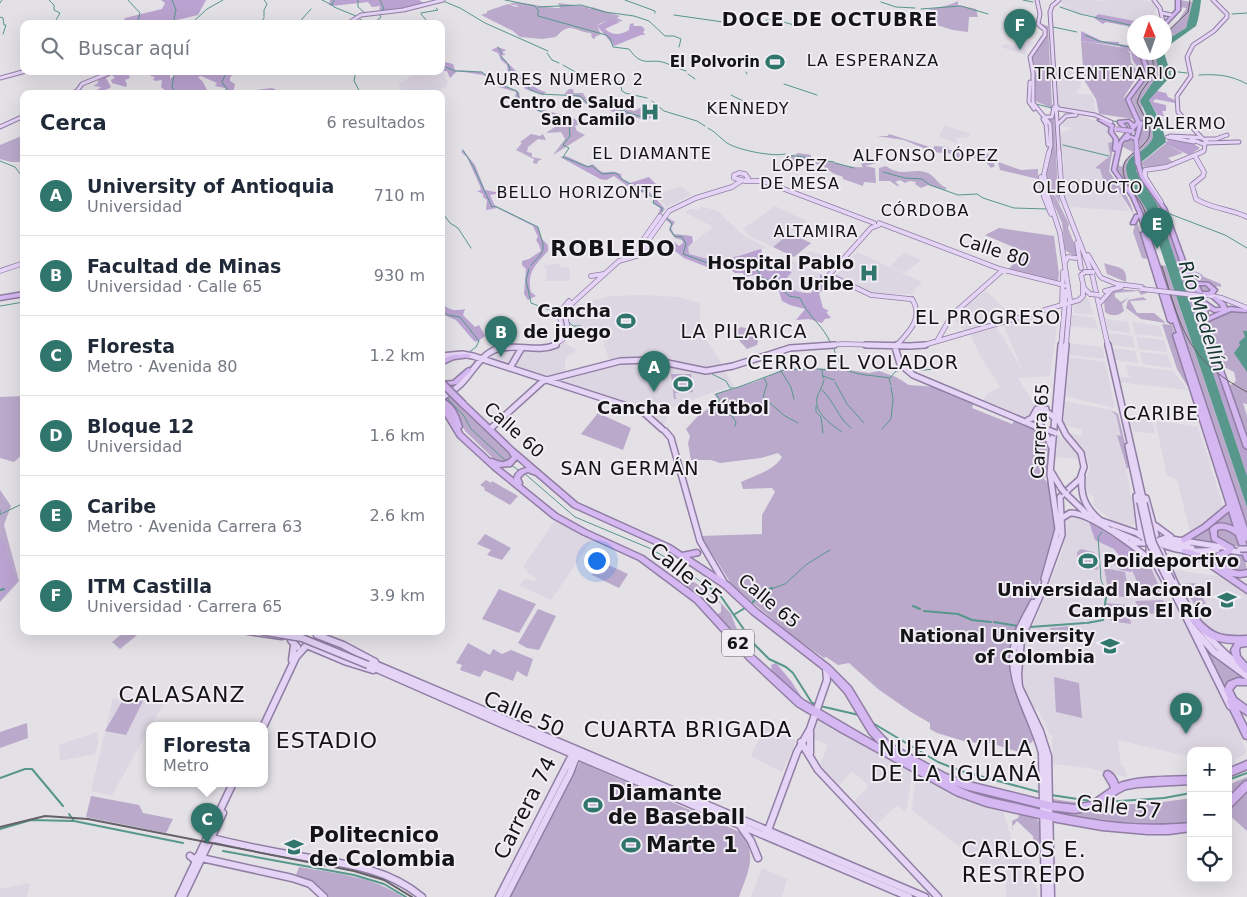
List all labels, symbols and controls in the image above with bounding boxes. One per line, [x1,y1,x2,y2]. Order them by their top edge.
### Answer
district label: DOCE DE OCTUBRE [722,8,938,30]
pin: F [1004,9,1036,50]
north arrow [1127,15,1172,60]
search box [20,20,445,75]
icon: search [38,34,66,62]
text: Buscar aquí [78,37,190,59]
sports icon: El Polvorin [764,51,786,73]
district label: LA ESPERANZA [807,51,939,70]
place label: El Polvorin [670,53,760,71]
district label: TRICENTENARIO [1033,64,1178,83]
district label: AURES NUMERO 2 [484,70,644,89]
place label: Centro de Salud San Camilo [499,94,635,129]
district label: KENNEDY [707,99,789,118]
hospital icon: Centro de Salud San Camilo [639,101,661,123]
text: Cerca [40,111,107,135]
text: 6 resultados [326,113,425,132]
district label: PALERMO [1143,114,1227,133]
district label: EL DIAMANTE [592,144,712,163]
district label: ALFONSO LÓPEZ [853,146,999,165]
district label: LÓPEZ DE MESA [760,156,840,193]
text: University of Antioquia [87,175,334,197]
district label: OLEODUCTO [1033,178,1143,197]
district label: BELLO HORIZONTE [497,183,663,202]
text: A [50,186,62,205]
text: 710 m [374,186,425,205]
text: Universidad [87,197,182,216]
district label: CÓRDOBA [881,201,969,220]
pin: E [1141,208,1173,249]
district label: ALTAMIRA [773,222,859,241]
street label: Calle 80 [956,228,1032,271]
district label: ROBLEDO [550,236,676,261]
place label: Hospital Pablo Tobón Uribe [707,252,854,294]
text: Facultad de Minas [87,255,281,277]
water label: Río Medellín [1175,258,1231,374]
hospital icon: Hospital Pablo Tobón Uribe [858,262,880,284]
text: B [50,266,62,285]
text: 930 m [374,266,425,285]
text: Universidad · Calle 65 [87,277,263,296]
place label: Cancha de juego [523,300,611,342]
district label: EL PROGRESO [915,306,1061,328]
sports icon: Cancha de juego [615,310,637,332]
pin: B [485,316,517,357]
district label: LA PILARICA [680,320,808,342]
text: Floresta [87,335,175,357]
text: C [50,346,62,365]
text: 1.2 km [370,346,425,365]
pin: A [638,351,670,392]
district label: CERRO EL VOLADOR [747,351,959,373]
text: Metro · Avenida 80 [87,357,238,376]
sports icon: Cancha de fútbol [672,373,694,395]
street label: Carrera 65 [1027,383,1052,479]
street label: Calle 60 [480,397,549,462]
place label: Cancha de fútbol [597,397,769,418]
district label: CARIBE [1123,402,1199,424]
text: Bloque 12 [87,415,194,437]
text: D [49,426,63,445]
text: 1.6 km [370,426,425,445]
text: Universidad [87,437,182,456]
district label: SAN GERMÁN [560,457,700,479]
text: Caribe [87,495,156,517]
text: E [51,506,61,525]
text: 2.6 km [370,506,425,525]
text: Metro · Avenida Carrera 63 [87,517,302,536]
street label: Calle 55 [645,538,727,610]
your location [584,548,610,574]
sports icon: Polideportivo [1077,550,1099,572]
place label: Polideportivo [1103,550,1239,571]
street label: Calle 65 [734,569,804,632]
text: ITM Castilla [87,575,212,597]
place label: Universidad Nacional Campus El Río [997,579,1212,621]
text: F [51,586,61,605]
text: 3.9 km [370,586,425,605]
school or university icon: Universidad Nacional Campus El Río [1216,589,1238,611]
text: Universidad · Carrera 65 [87,597,283,616]
place label: National University of Colombia [900,625,1095,667]
road number: 62 [722,630,754,656]
school or university icon: National University of Colombia [1099,635,1121,657]
district label: CALASANZ [118,682,246,707]
street label: Calle 50 [480,686,568,742]
pin: D [1170,693,1202,734]
district label: CUARTA BRIGADA [584,717,792,742]
popup [146,722,268,787]
district label: ESTADIO [276,728,378,753]
text: Floresta [163,734,251,756]
district label: NUEVA VILLA DE LA IGUANÁ [871,736,1041,786]
map controls [1187,747,1232,882]
button: + [1187,747,1232,792]
street label: Carrera 74 [489,753,561,863]
text: Metro [163,756,209,775]
place label: Diamante de Baseball [608,781,745,829]
street label: Calle 57 [1075,791,1163,823]
button: − [1187,792,1232,837]
sports icon: Diamante de Baseball [582,794,604,816]
pin: C [191,803,223,844]
place label: Politecnico de Colombia [309,823,455,871]
place label: Marte 1 [646,833,738,857]
sports icon: Marte 1 [620,834,642,856]
school or university icon: Politecnico de Colombia [283,836,305,858]
district label: CARLOS E. RESTREPO [961,837,1087,887]
button: locate [1187,837,1232,882]

